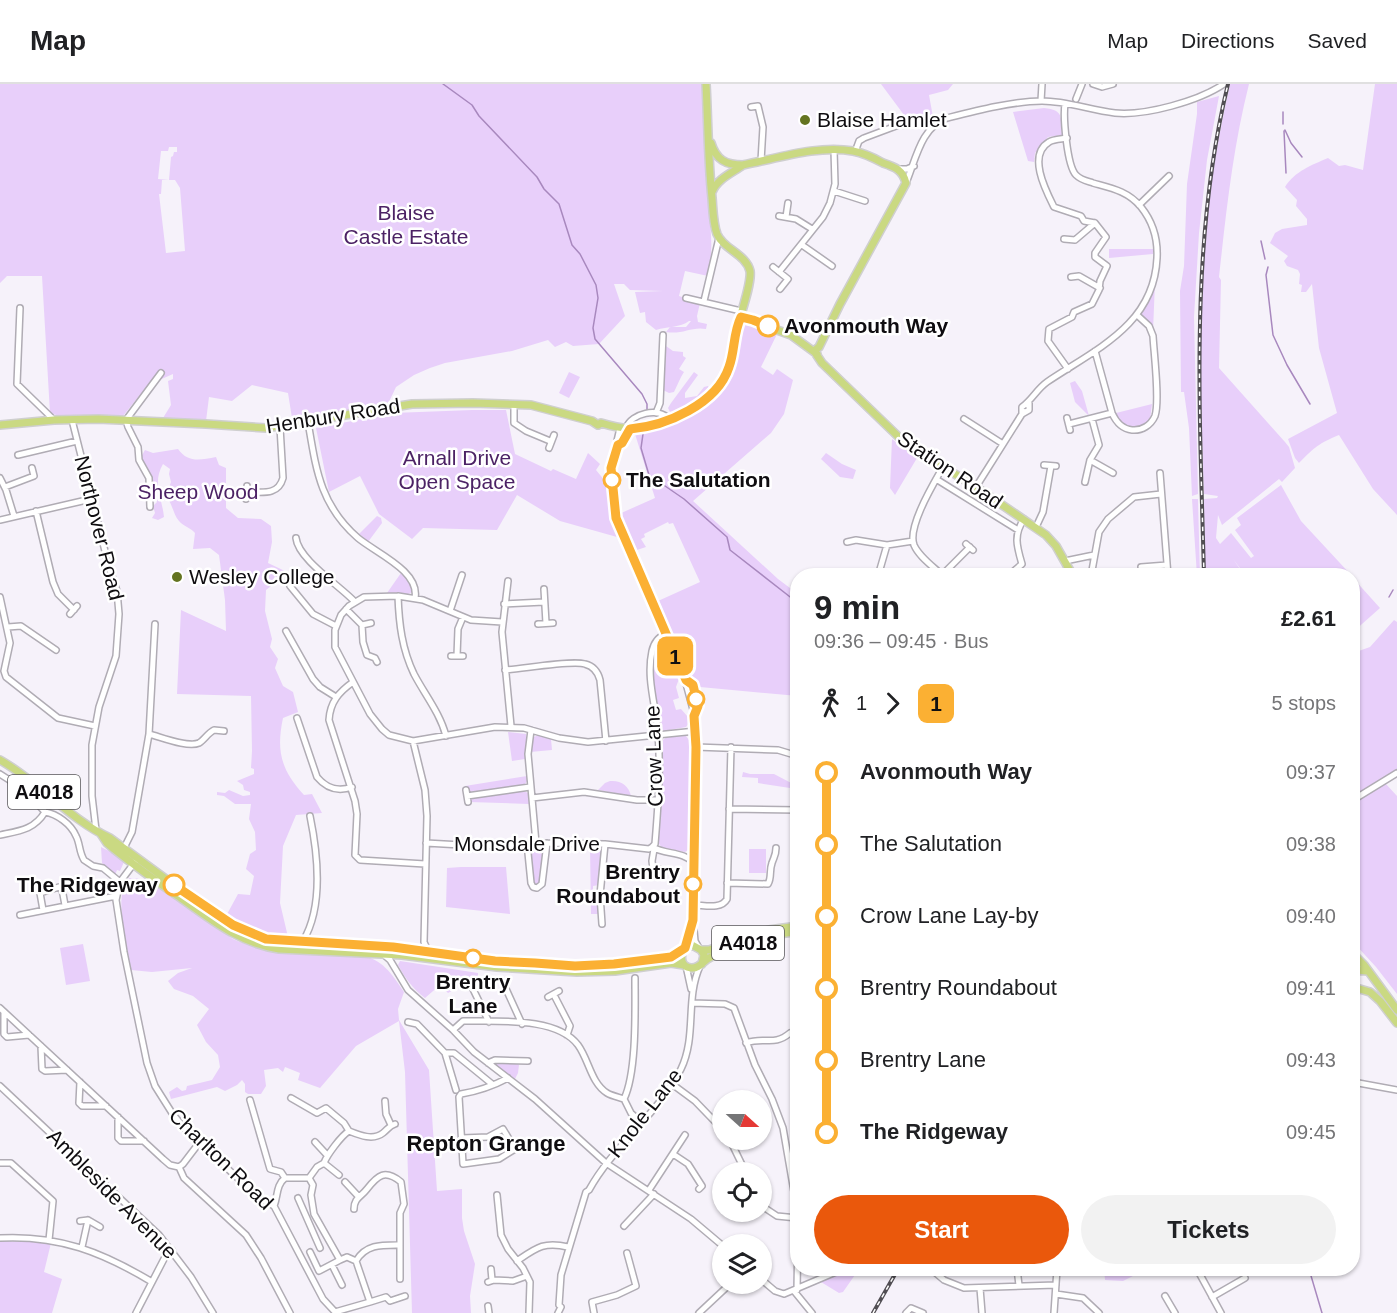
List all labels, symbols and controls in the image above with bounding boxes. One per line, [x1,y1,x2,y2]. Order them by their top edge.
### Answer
text: Map [30,25,86,56]
text: Map [1107,29,1148,52]
text: Directions [1181,29,1274,52]
text: Saved [1307,29,1367,52]
place label: Blaise Hamlet [817,108,947,131]
marker: Blaise Hamlet [798,113,812,127]
park label: Blaise Castle Estate [344,201,468,248]
place label: Avonmouth Way [784,314,948,337]
marker: Avonmouth Way [757,315,779,337]
street label: Henbury Road [264,394,402,437]
street label: Station Road [894,426,1007,513]
park label: Arnall Drive Open Space [399,446,515,493]
street label: Northover Road [70,453,129,603]
place label: The Salutation [626,468,771,491]
marker: The Salutation [603,471,621,489]
park label: Sheep Wood [137,480,259,503]
place label: Wesley College [189,565,335,588]
marker: Wesley College [170,570,184,584]
text: 9 min [814,589,900,626]
text: £2.61 [1281,606,1336,631]
text: 09:36 – 09:45 · Bus [814,630,989,652]
line badge: 1 [656,636,694,676]
text: 1 [669,645,681,668]
icon: walk [814,687,847,720]
icon: forward [876,687,909,720]
unlabelled marker [687,690,705,708]
text: 1 [856,692,867,714]
text: 1 [930,692,942,715]
text: 5 stops [1272,692,1336,714]
street label: Crow Lane [640,705,667,807]
text: Avonmouth Way [860,759,1032,784]
text: 09:37 [1286,761,1336,783]
road number: A4018 [8,775,80,809]
text: The Salutation [860,831,1002,856]
street label: Monsdale Drive [454,832,600,855]
text: 09:38 [1286,833,1336,855]
place label: Brentry Roundabout [556,860,680,907]
place label: The Ridgeway [17,873,158,896]
marker: The Ridgeway [163,874,185,896]
marker: Brentry Roundabout [684,875,702,893]
text: Crow Lane Lay-by [860,903,1039,928]
text: 09:40 [1286,905,1336,927]
road number: A4018 [712,926,784,960]
marker: Brentry Lane [464,949,482,967]
place label: Brentry Lane [436,970,511,1017]
text: Brentry Roundabout [860,975,1057,1000]
text: 09:41 [1286,977,1336,999]
text: Brentry Lane [860,1047,986,1072]
text: 09:43 [1286,1049,1336,1071]
street label: Knole Lane [603,1064,686,1162]
north arrow [712,1090,772,1150]
map controls [712,1090,772,1294]
street label: Charlton Road [165,1103,278,1214]
text: The Ridgeway [860,1119,1008,1144]
text: 09:45 [1286,1121,1336,1143]
street label: Ambleside Avenue [43,1124,182,1263]
district label: Repton Grange [407,1131,565,1156]
button: locate [712,1162,772,1222]
button: Start [814,1195,1069,1264]
button: Tickets [1081,1195,1336,1264]
button: layers [712,1234,772,1294]

